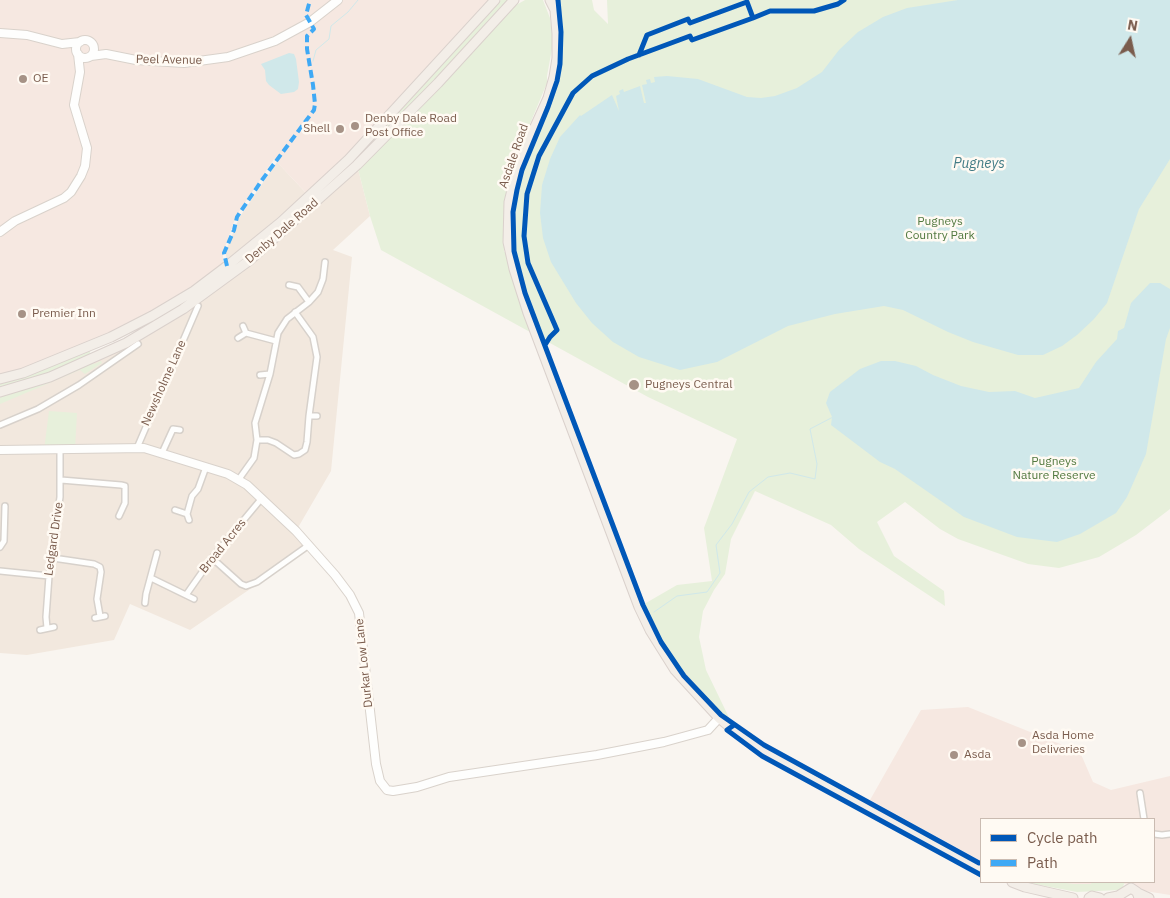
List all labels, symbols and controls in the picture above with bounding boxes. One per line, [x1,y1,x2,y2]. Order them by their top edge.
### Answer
north arrow [1105,15,1155,65]
text: N [1126,15,1139,35]
street label: Peel Avenue [136,52,202,68]
place label: OE [33,72,48,86]
marker: OE [17,73,29,85]
place label: Denby Dale Road Post Office [365,112,457,140]
marker: Denby Dale Road Post Office [349,120,361,132]
place label: Shell [303,122,330,136]
street label: Asdale Road [496,122,532,190]
marker: Shell [334,123,346,135]
water label: Pugneys [953,156,1005,172]
street label: Denby Dale Road [243,195,321,267]
park label: Pugneys Country Park [905,215,975,243]
place label: Premier Inn [32,307,96,321]
marker: Premier Inn [16,308,28,320]
street label: Newsholme Lane [139,338,189,428]
marker: Pugneys Central [627,378,641,392]
place label: Pugneys Central [645,378,732,392]
park label: Pugneys Nature Reserve [1012,455,1096,483]
street label: Ledgard Drive [42,501,66,577]
street label: Broad Acres [197,516,249,576]
street label: Durkar Low Lane [352,618,376,708]
place label: Asda Home Deliveries [1032,729,1094,757]
marker: Asda Home Deliveries [1016,737,1028,749]
place label: Asda [964,748,991,762]
marker: Asda [948,749,960,761]
legend [980,818,1155,883]
text: Cycle path [1027,828,1098,847]
text: Path [1027,853,1058,872]

